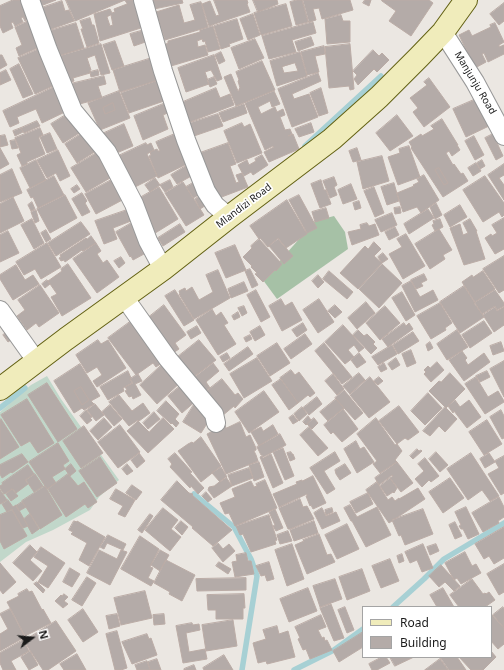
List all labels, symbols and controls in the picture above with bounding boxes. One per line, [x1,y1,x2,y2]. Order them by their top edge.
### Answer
street label: Manjunju Road [452,49,498,117]
street label: Mlandizi Road [214,181,274,231]
legend [362,606,492,658]
text: Road [400,614,429,631]
north arrow [12,618,52,658]
text: N [36,628,52,641]
text: Building [400,634,447,651]

